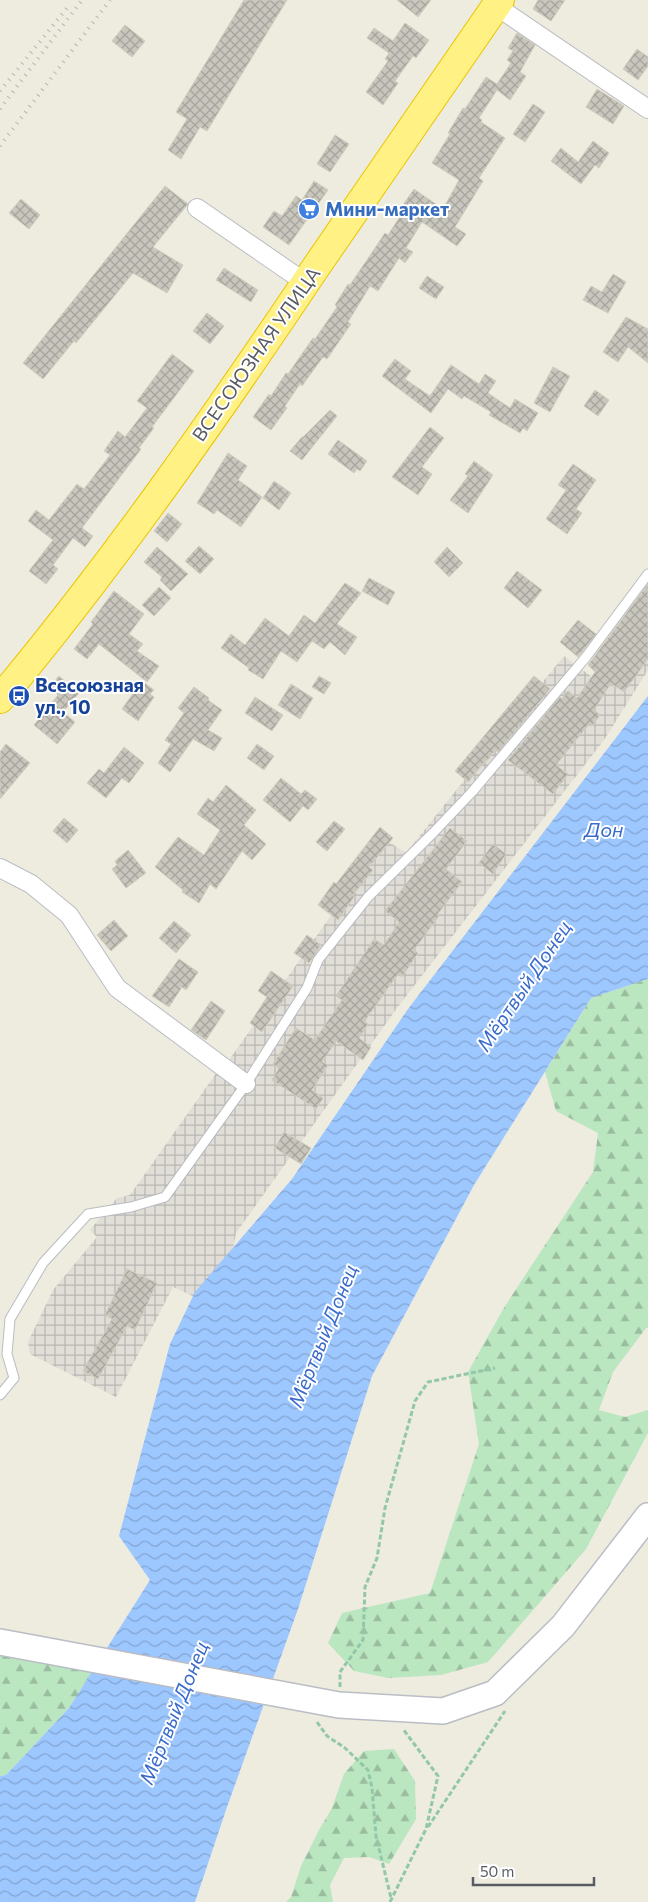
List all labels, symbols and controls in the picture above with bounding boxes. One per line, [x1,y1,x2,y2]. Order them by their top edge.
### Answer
supermarket icon: Мини-маркет [297,197,321,221]
place label: Мини-маркет [325,197,449,220]
street label: ВСЕСОЮЗНАЯ УЛИЦА [187,262,325,445]
place label: Всесоюзная ул., 10 [35,673,144,718]
bus stop icon: Всесоюзная ул., 10 [7,684,31,708]
water label: Дон [582,817,624,841]
water label: Мёртвый Донец [471,916,576,1055]
water label: Мёртвый Донец [282,1261,362,1411]
water label: Мёртвый Донец [133,1638,213,1788]
scale bar [473,1854,594,1886]
text: 50 m [480,1862,514,1880]

